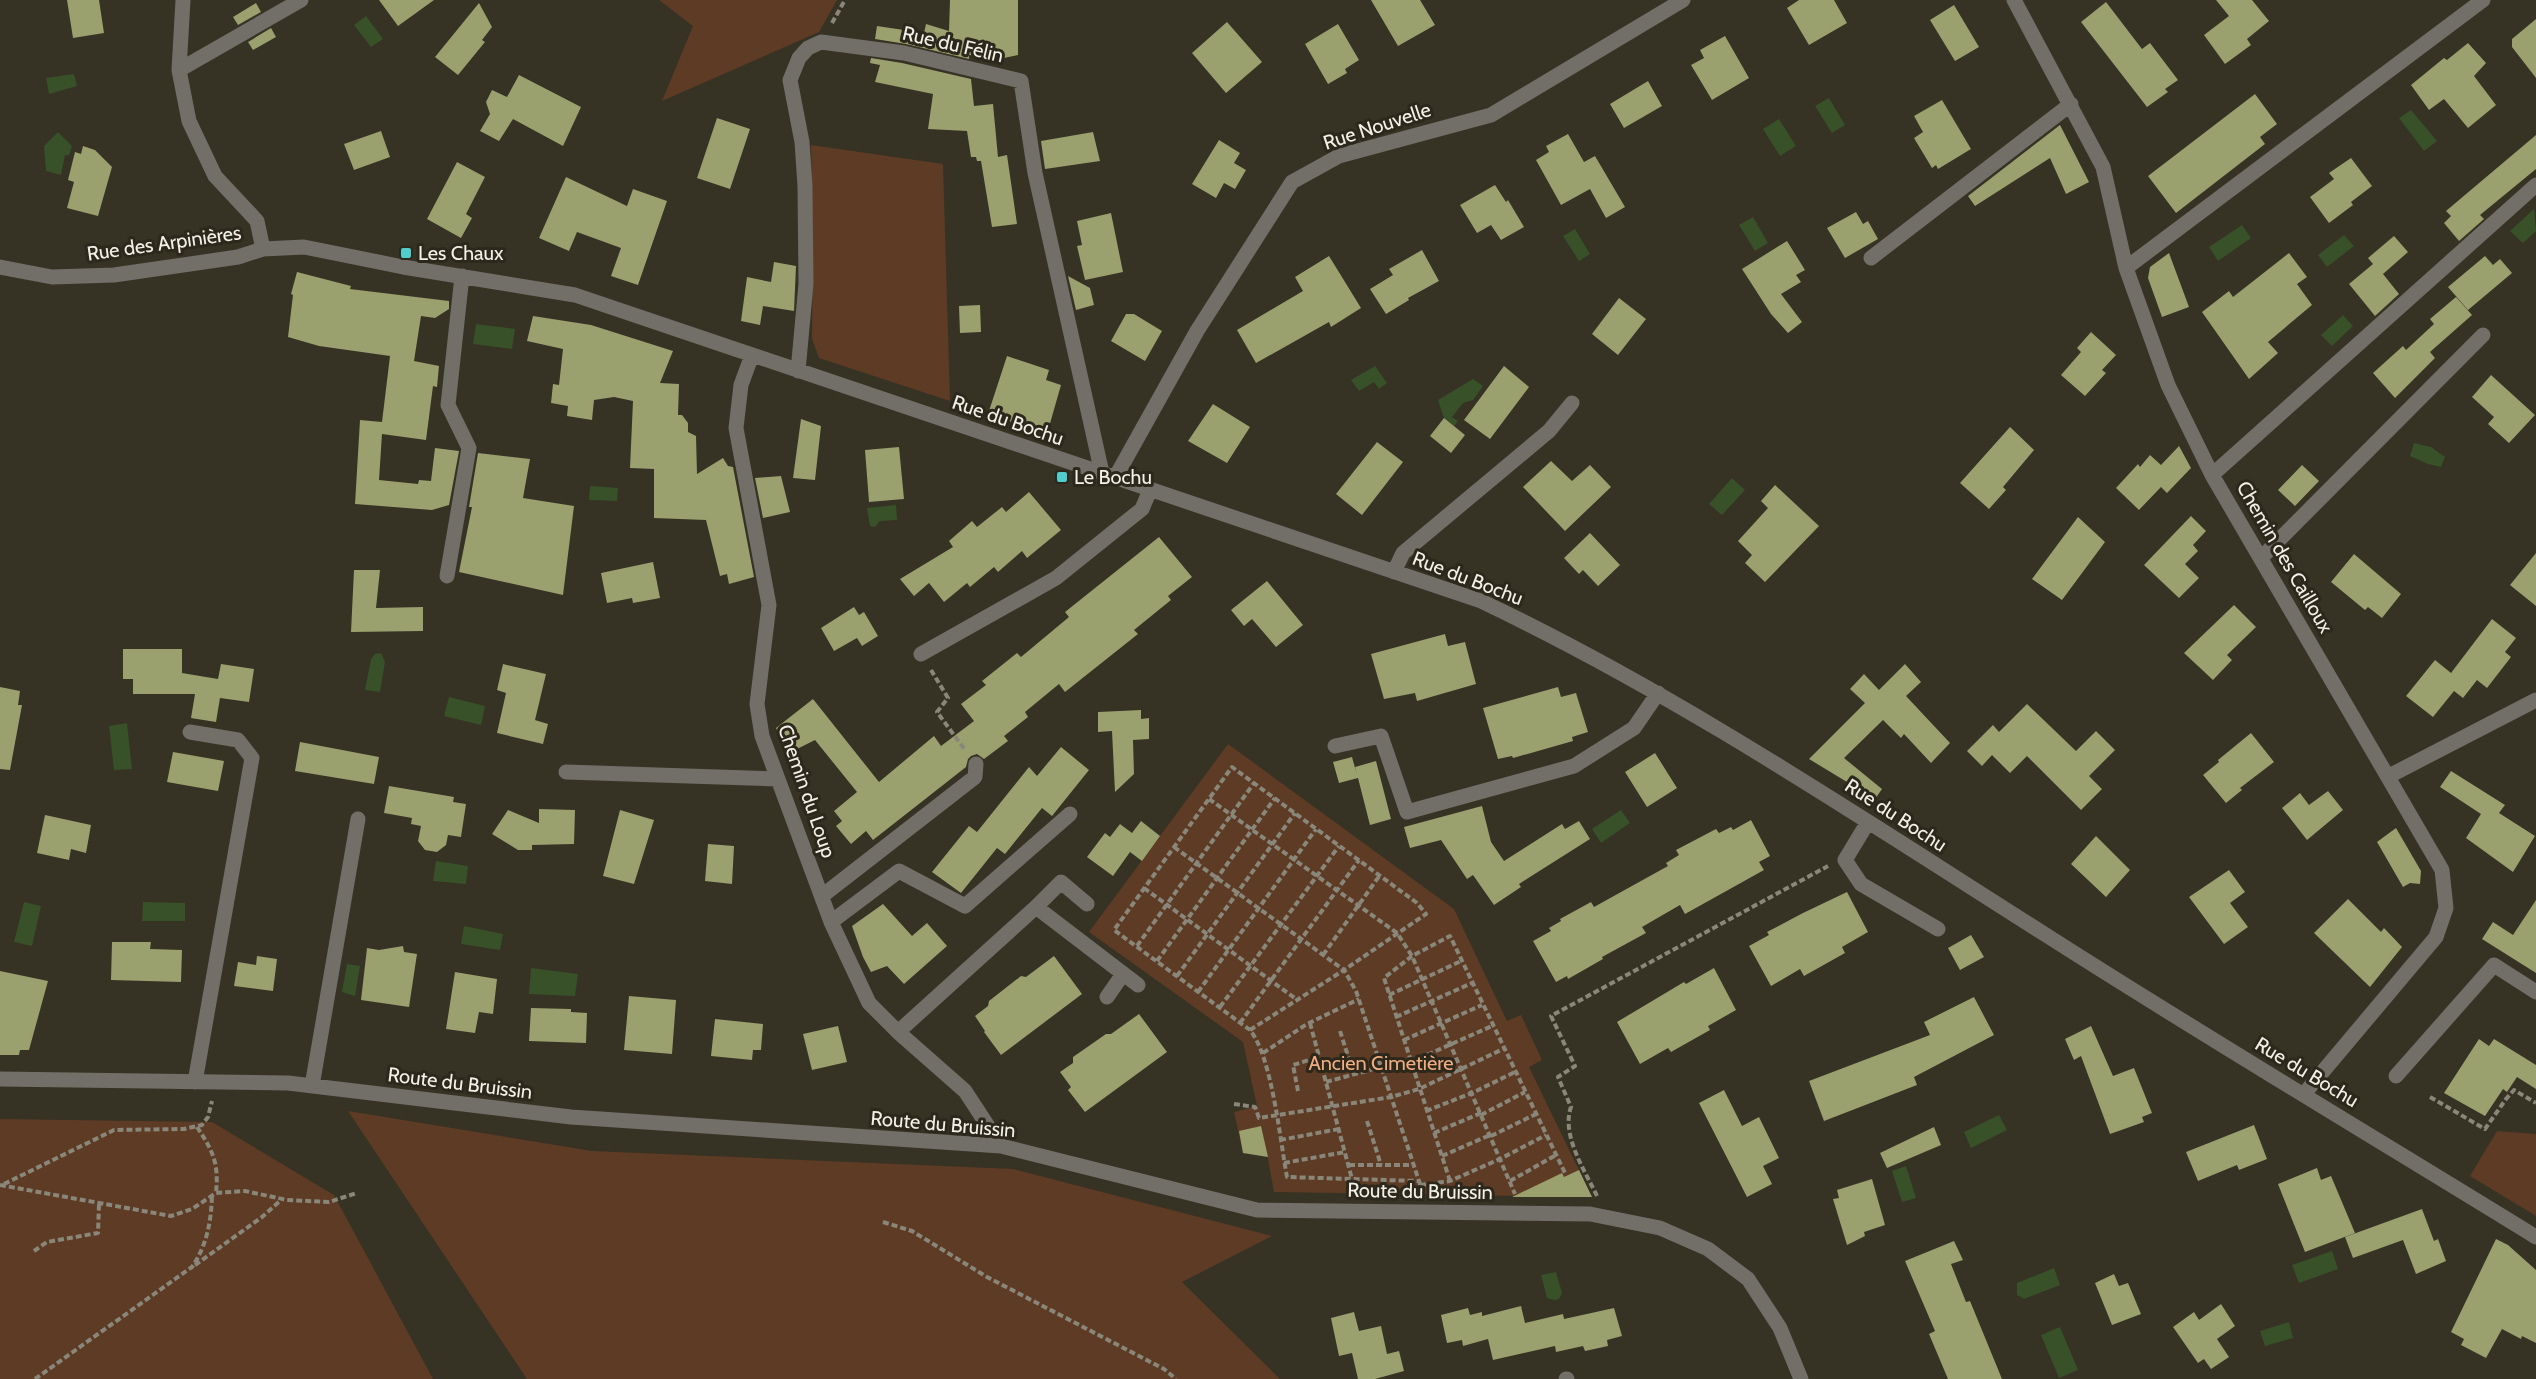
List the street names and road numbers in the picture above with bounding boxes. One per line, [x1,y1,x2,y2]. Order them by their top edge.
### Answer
street label: Rue du Félin [900,21,1006,67]
street label: Rue Nouvelle [1320,97,1434,155]
street label: Rue des Arpinières [85,220,243,266]
street label: Rue du Bochu [949,390,1067,450]
street label: Chemin des Cailloux [2232,477,2339,638]
street label: Rue du Bochu [1409,546,1527,610]
street label: Chemin du Loup [773,721,841,861]
street label: Rue du Bochu [1841,773,1951,857]
street label: Rue du Bochu [2251,1032,2363,1112]
street label: Route du Bruissin [386,1062,534,1104]
street label: Route du Bruissin [869,1106,1017,1142]
street label: Route du Bruissin [1347,1178,1493,1204]

